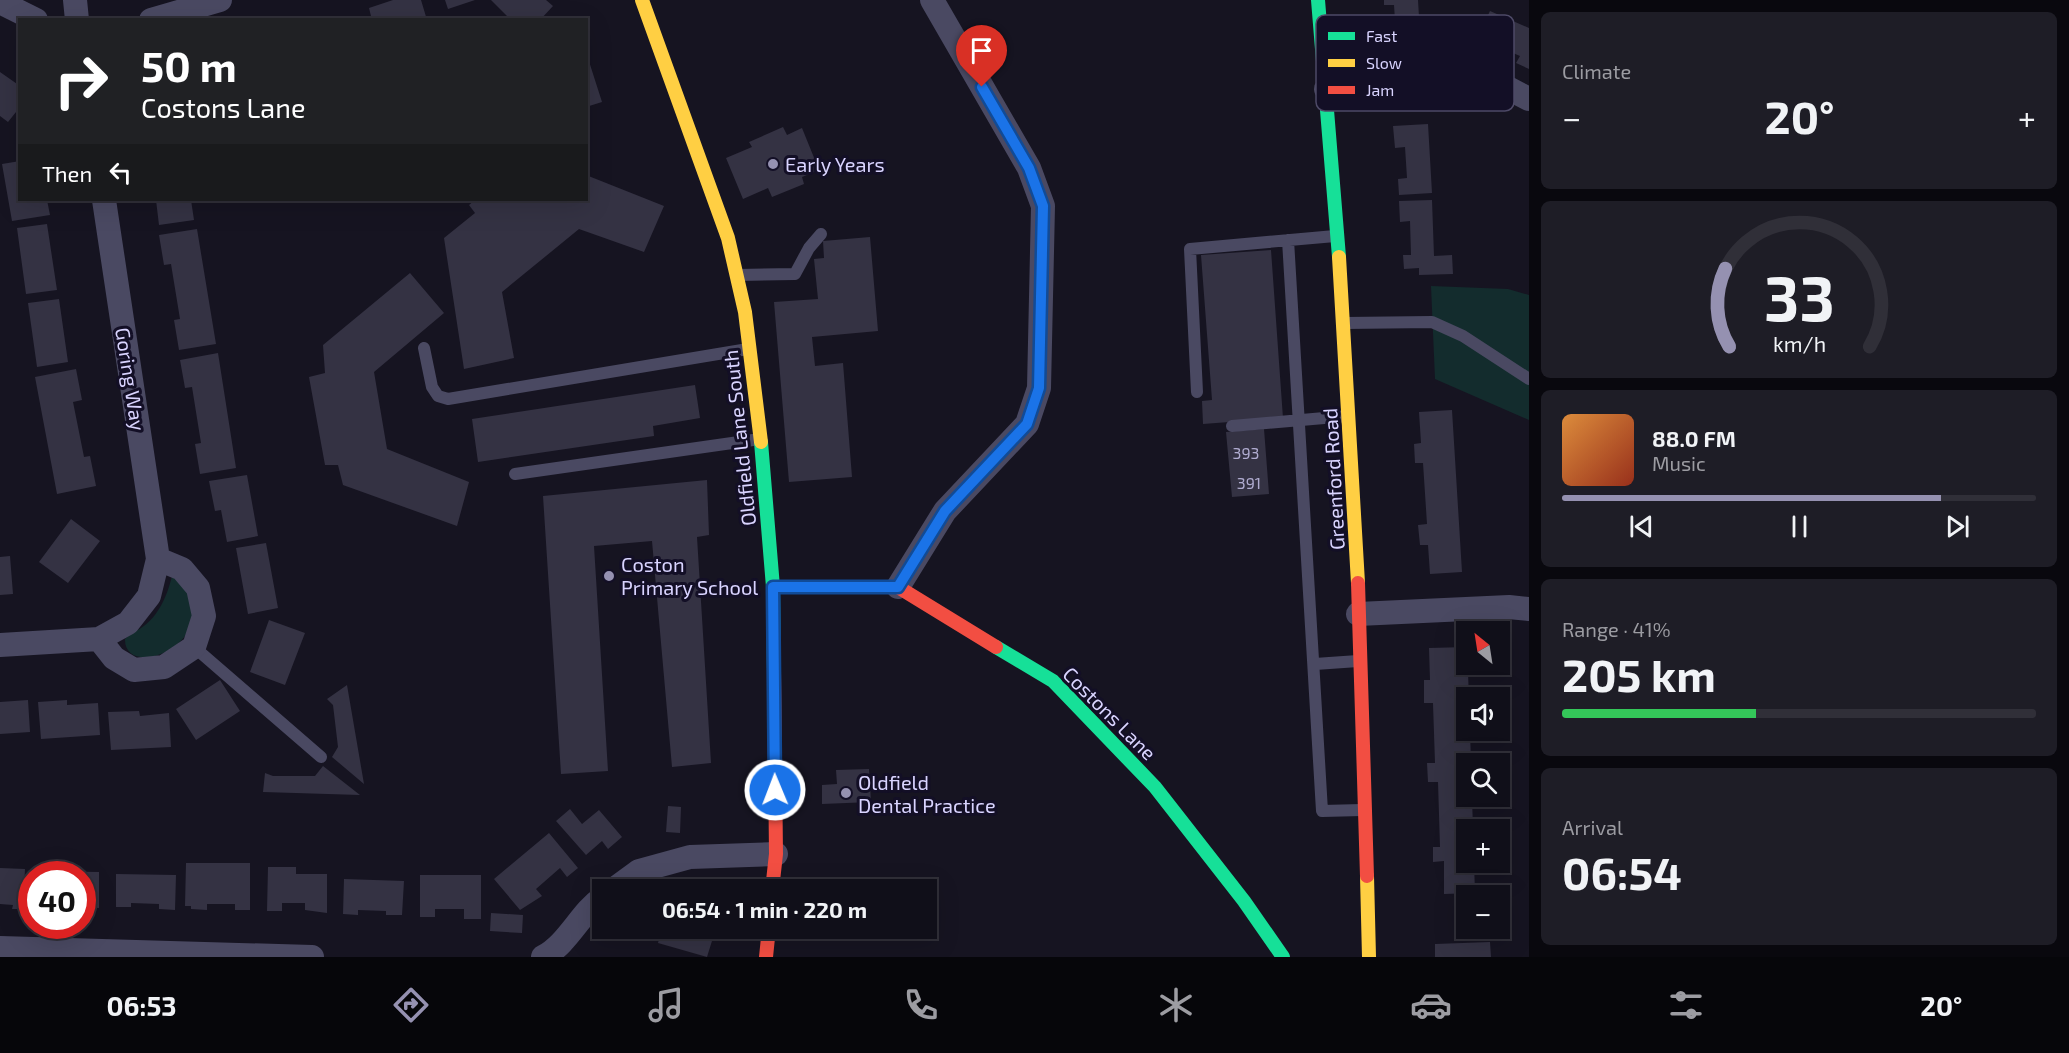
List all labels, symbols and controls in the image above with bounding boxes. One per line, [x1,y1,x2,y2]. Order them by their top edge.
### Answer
legend [1316,15,1514,111]
pin [956,25,1007,87]
text: Fast [1366,26,1397,45]
icon: arrive [965,34,998,67]
text: 50 m [141,40,237,90]
icon: right [42,42,120,120]
text: Slow [1366,53,1402,72]
text: Climate [1562,59,1631,83]
text: Jam [1366,80,1394,99]
text: 20° [1765,89,1835,143]
text: Costons Lane [141,91,305,123]
text: − [1562,97,1581,137]
text: + [2018,97,2036,137]
place label: Early Years [785,152,885,176]
icon: left [104,156,137,189]
marker: Early Years [766,157,780,171]
text: Then [42,160,92,186]
text: 33 [1764,259,1834,334]
street label: Goring Way [111,326,151,433]
text: km/h [1772,331,1826,356]
street label: Oldfield Lane South [718,349,760,527]
street label: Greenford Road [1317,407,1349,551]
text: 88.0 FM [1652,425,1736,451]
house number: 393 [1233,443,1259,462]
text: Music [1652,451,1706,475]
house number: 391 [1237,473,1261,492]
icon: previous [1625,510,1658,543]
icon: pause [1783,510,1816,543]
icon: next [1941,510,1974,543]
place label: Coston Primary School [621,552,758,599]
marker: Coston Primary School [602,569,616,583]
text: Range · 41% [1562,617,1671,641]
north arrow [1456,621,1510,675]
map controls [1456,621,1510,939]
text: 205 km [1562,647,1716,701]
street label: Costons Lane [1058,661,1162,765]
button: sound [1456,687,1510,741]
button: search [1456,753,1510,807]
position arrow [743,758,807,822]
place label: Oldfield Dental Practice [858,770,996,817]
marker: Oldfield Dental Practice [839,786,853,800]
text: Arrival [1562,815,1623,839]
button: + [1456,819,1510,873]
text: 06:54 [1562,845,1682,899]
speed limit sign: 40 [18,861,96,939]
button: − [1456,885,1510,939]
text: 06:54 · 1 min · 220 m [662,896,867,922]
icon: directions [390,984,432,1026]
icon: music [645,984,687,1026]
icon: phone [900,984,942,1026]
icon: climate [1155,984,1197,1026]
icon: car [1410,984,1452,1026]
icon: filters [1665,984,1707,1026]
text: 06:53 [107,989,177,1021]
text: 20° [1920,989,1962,1021]

